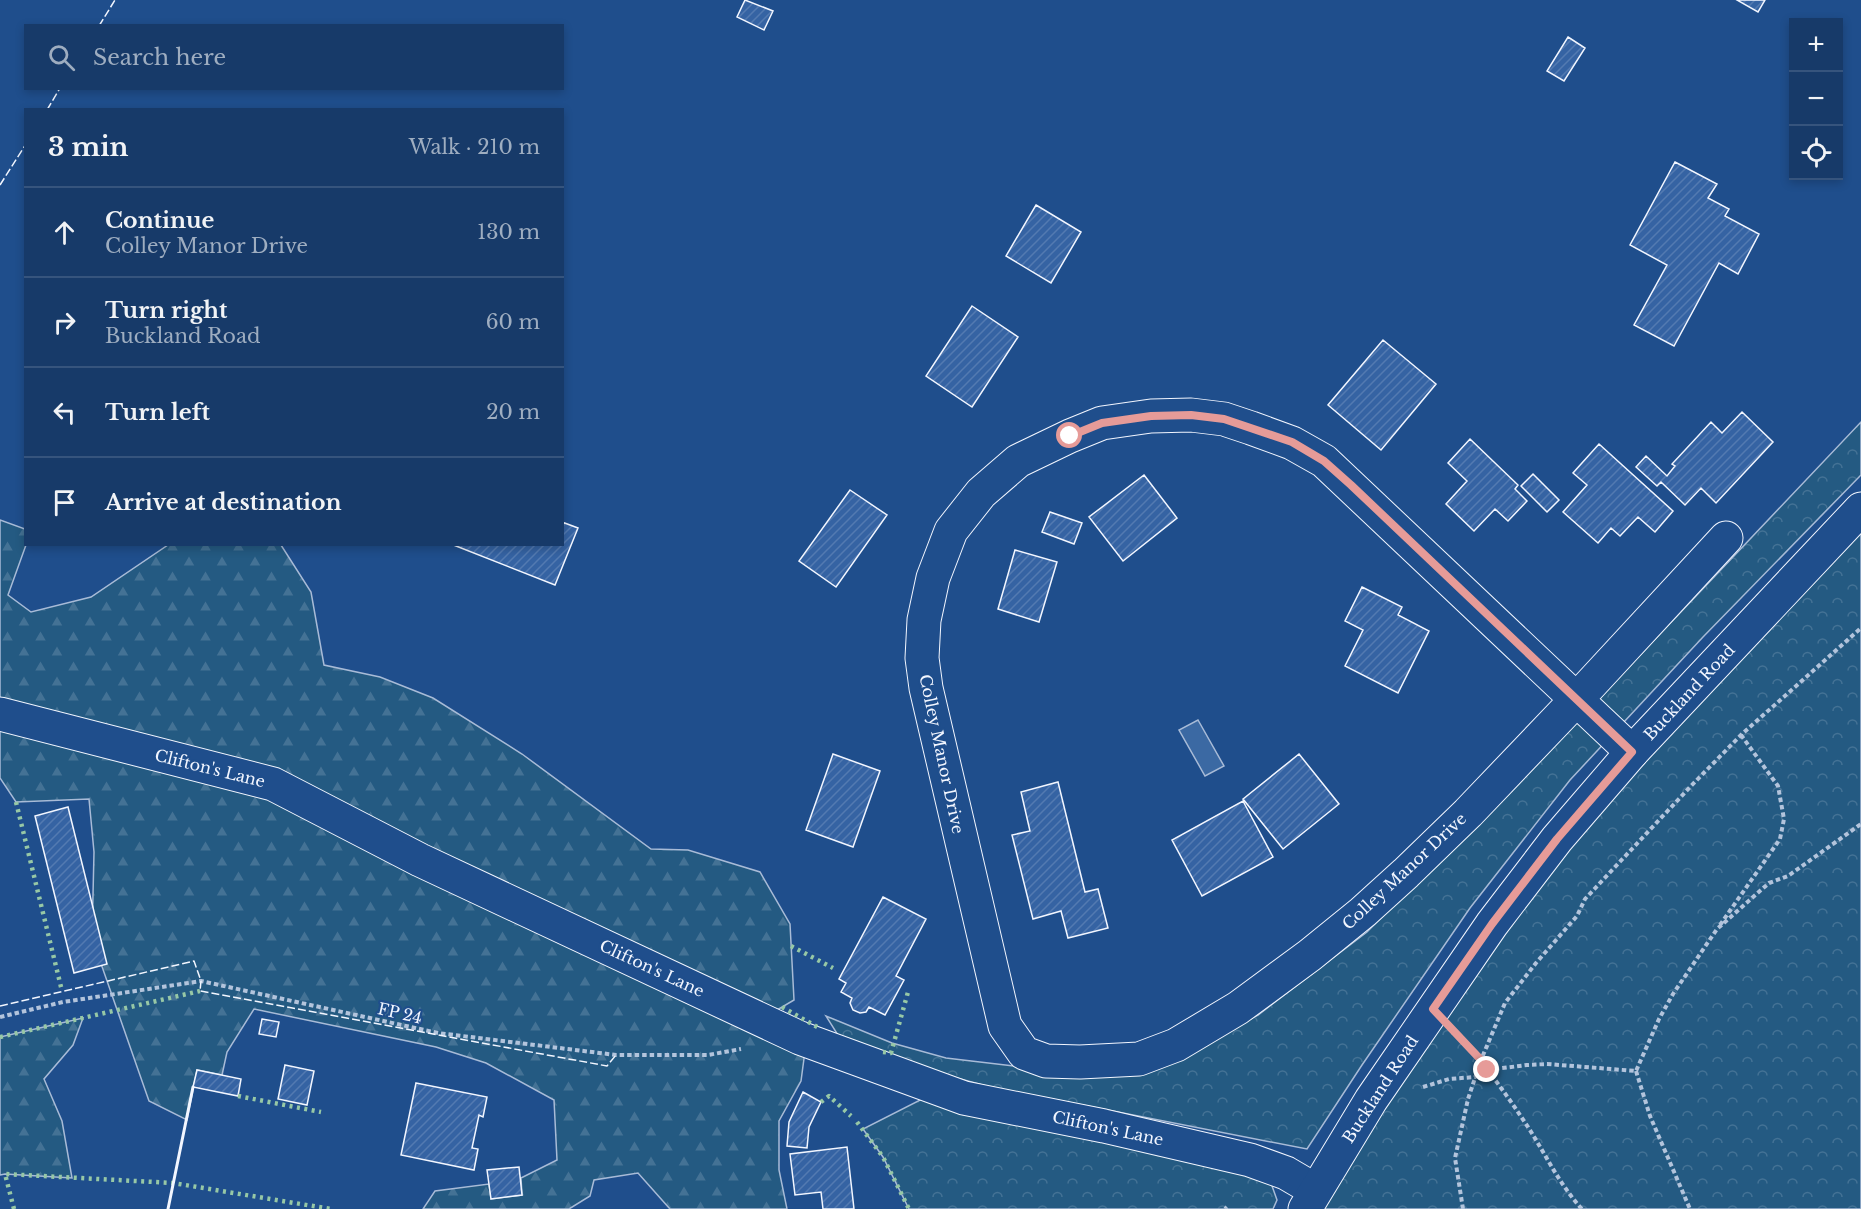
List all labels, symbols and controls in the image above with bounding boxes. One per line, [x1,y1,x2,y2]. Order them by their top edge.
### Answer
map controls [1789,18,1843,180]
button: + [1789,18,1843,72]
search box [24,24,564,90]
icon: search [45,41,78,74]
text: Search here [93,44,226,71]
button: − [1789,72,1843,126]
button: locate [1789,126,1843,180]
text: 3 min [48,131,129,163]
text: Walk · 210 m [409,135,540,159]
text: Continue [105,207,214,234]
icon: ahead [48,216,81,249]
text: 130 m [477,220,540,244]
text: Colley Manor Drive [105,234,308,258]
text: Turn right [105,297,227,324]
icon: right [48,306,81,339]
text: 60 m [486,310,540,334]
text: Buckland Road [105,324,261,348]
icon: left [48,396,81,429]
text: Turn left [105,399,210,426]
text: 20 m [486,400,540,424]
route start [1056,422,1082,448]
icon: arrive [48,486,81,519]
text: Arrive at destination [105,489,342,516]
street label: Buckland Road [1639,640,1739,744]
street label: Colley Manor Drive [915,673,969,835]
street label: Clifton's Lane [153,745,267,791]
street label: Colley Manor Drive [1338,808,1470,934]
street label: Clifton's Lane [597,935,707,1001]
street label: FP 24 [376,998,424,1028]
street label: Buckland Road [1338,1031,1422,1147]
route end [1473,1056,1499,1082]
street label: Clifton's Lane [1051,1106,1165,1150]

